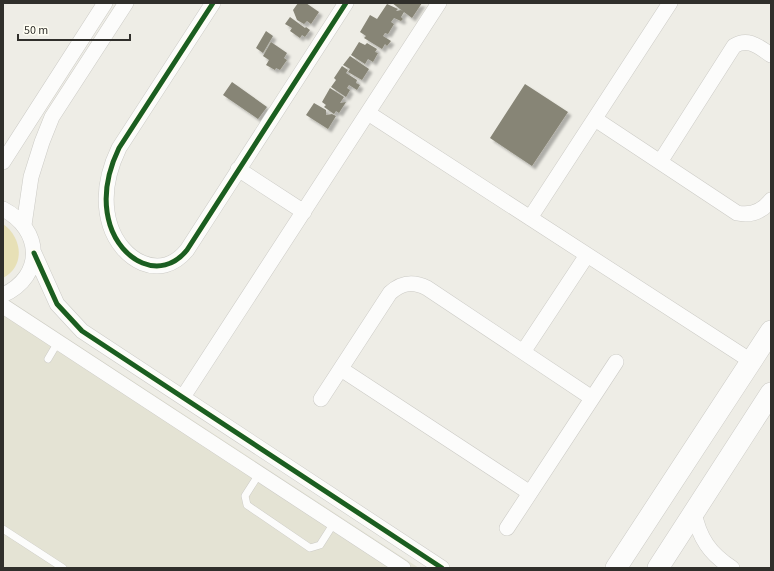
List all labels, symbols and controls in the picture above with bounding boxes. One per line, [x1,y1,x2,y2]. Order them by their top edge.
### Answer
scale bar [18,16,130,42]
text: 50 m [24,22,48,39]

